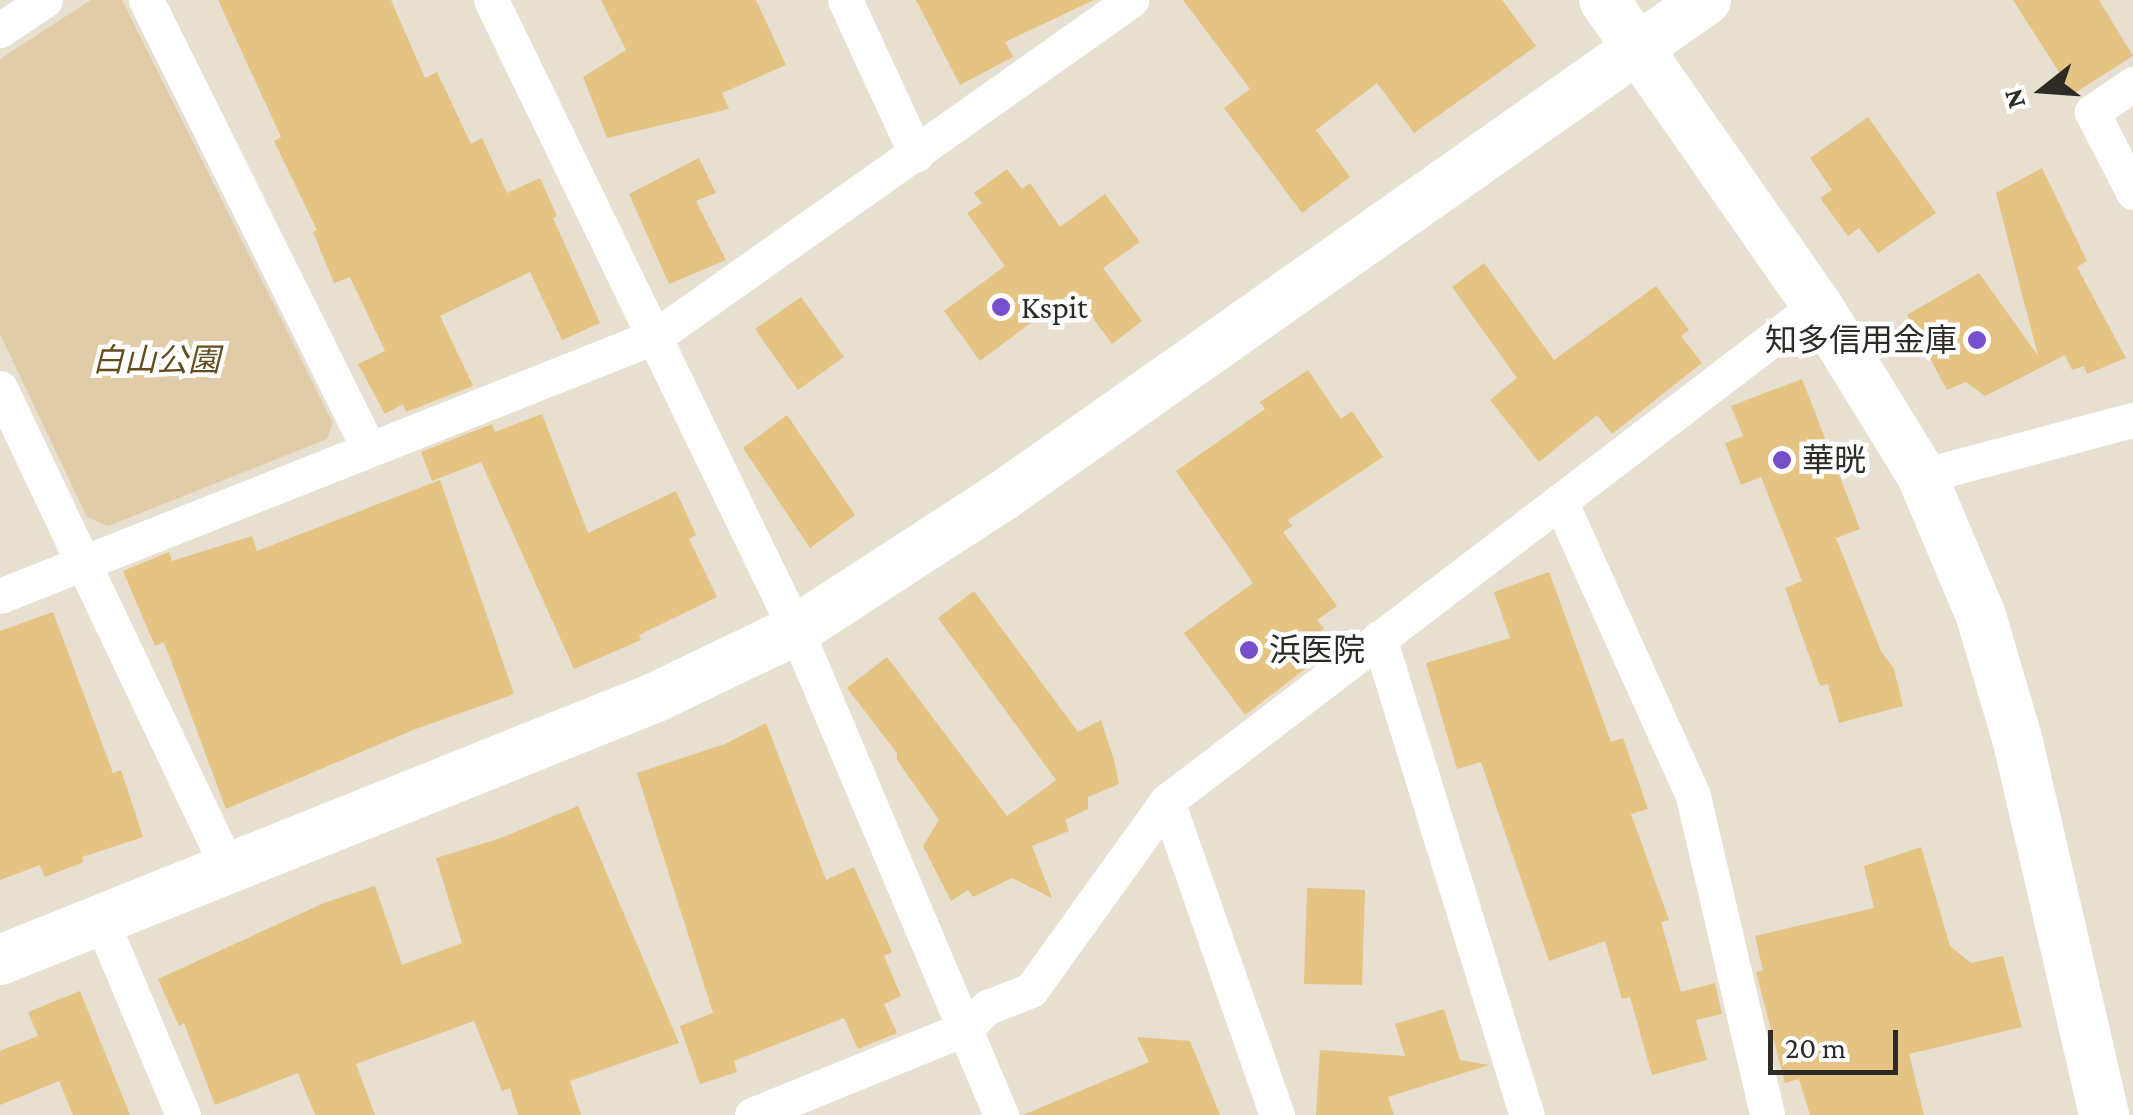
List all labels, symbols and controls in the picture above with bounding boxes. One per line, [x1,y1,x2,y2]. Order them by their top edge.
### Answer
north arrow [1993,40,2093,140]
text: N [1996,85,2031,113]
place label: Kspit [1021,288,1088,326]
marker: Kspit [990,296,1012,318]
place label: 知多信用金庫 [1765,321,1957,359]
marker: 知多信用金庫 [1966,329,1988,351]
park label: 白山公園 [92,341,220,379]
place label: 華晄 [1802,441,1866,479]
marker: 華晄 [1771,449,1793,471]
place label: 浜医院 [1269,631,1365,669]
marker: 浜医院 [1238,639,1260,661]
scale bar [1773,1010,1903,1072]
text: 20 m [1785,1031,1846,1064]

